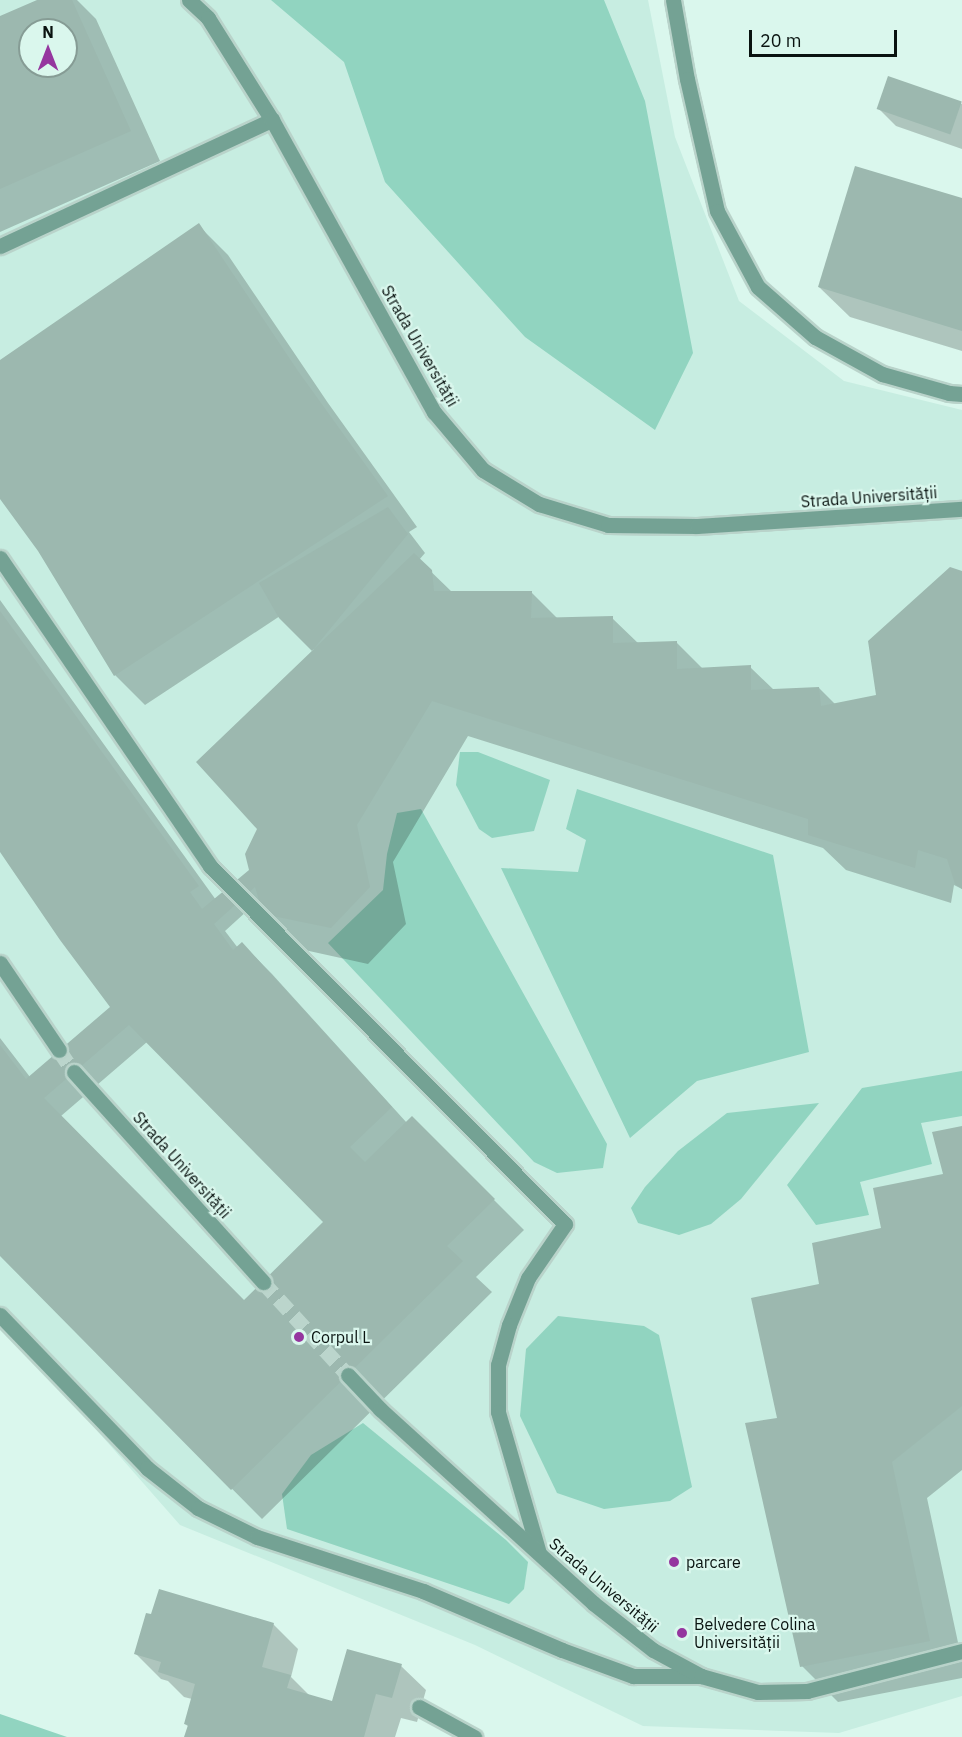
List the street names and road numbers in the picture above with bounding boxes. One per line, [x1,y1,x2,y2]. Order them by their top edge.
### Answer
street label: Strada Universității [377,282,463,410]
street label: Strada Universității [800,483,938,511]
street label: Strada Universității [129,1108,235,1222]
street label: Strada Universității [545,1534,663,1636]

